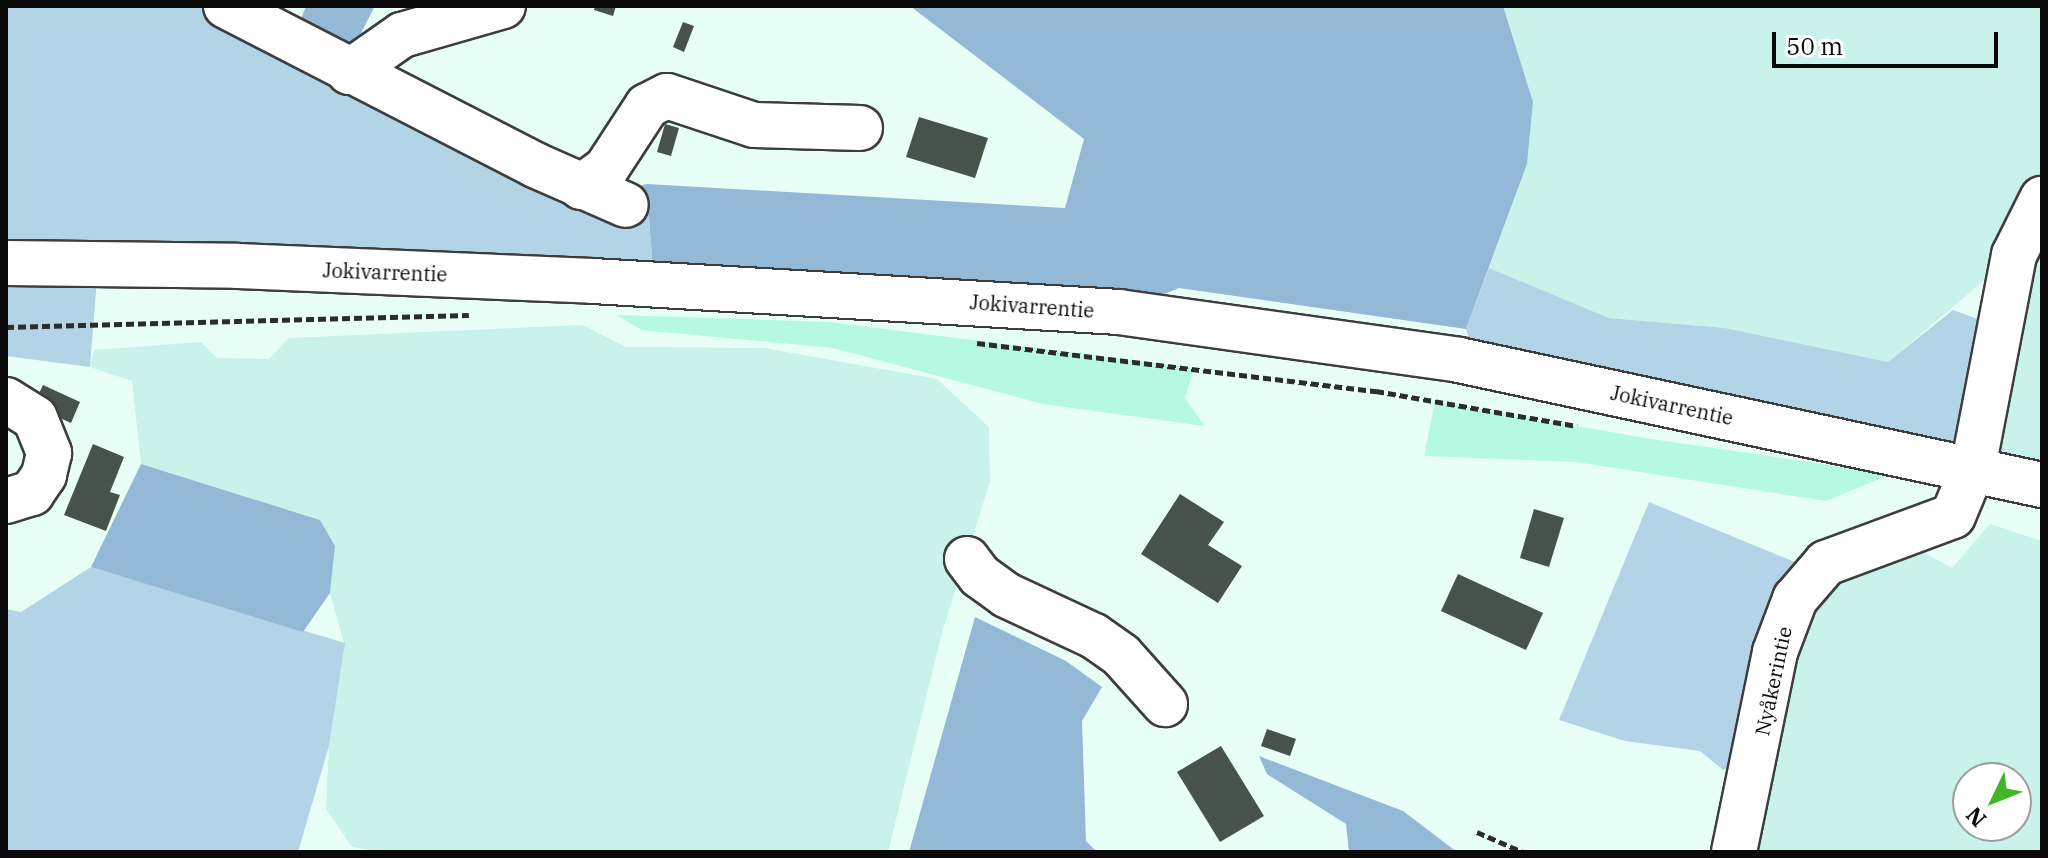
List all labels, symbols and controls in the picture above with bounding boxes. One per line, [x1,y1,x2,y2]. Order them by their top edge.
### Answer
scale bar [1776,16,2002,66]
text: 50 m [1786,30,1843,62]
street label: Jokivarrentie [322,258,448,286]
street label: Jokivarrentie [969,290,1095,322]
street label: Jokivarrentie [1608,380,1736,430]
street label: Nyåkerintie [1750,624,1796,738]
north arrow [1952,762,2032,842]
text: N [1959,801,1992,834]

